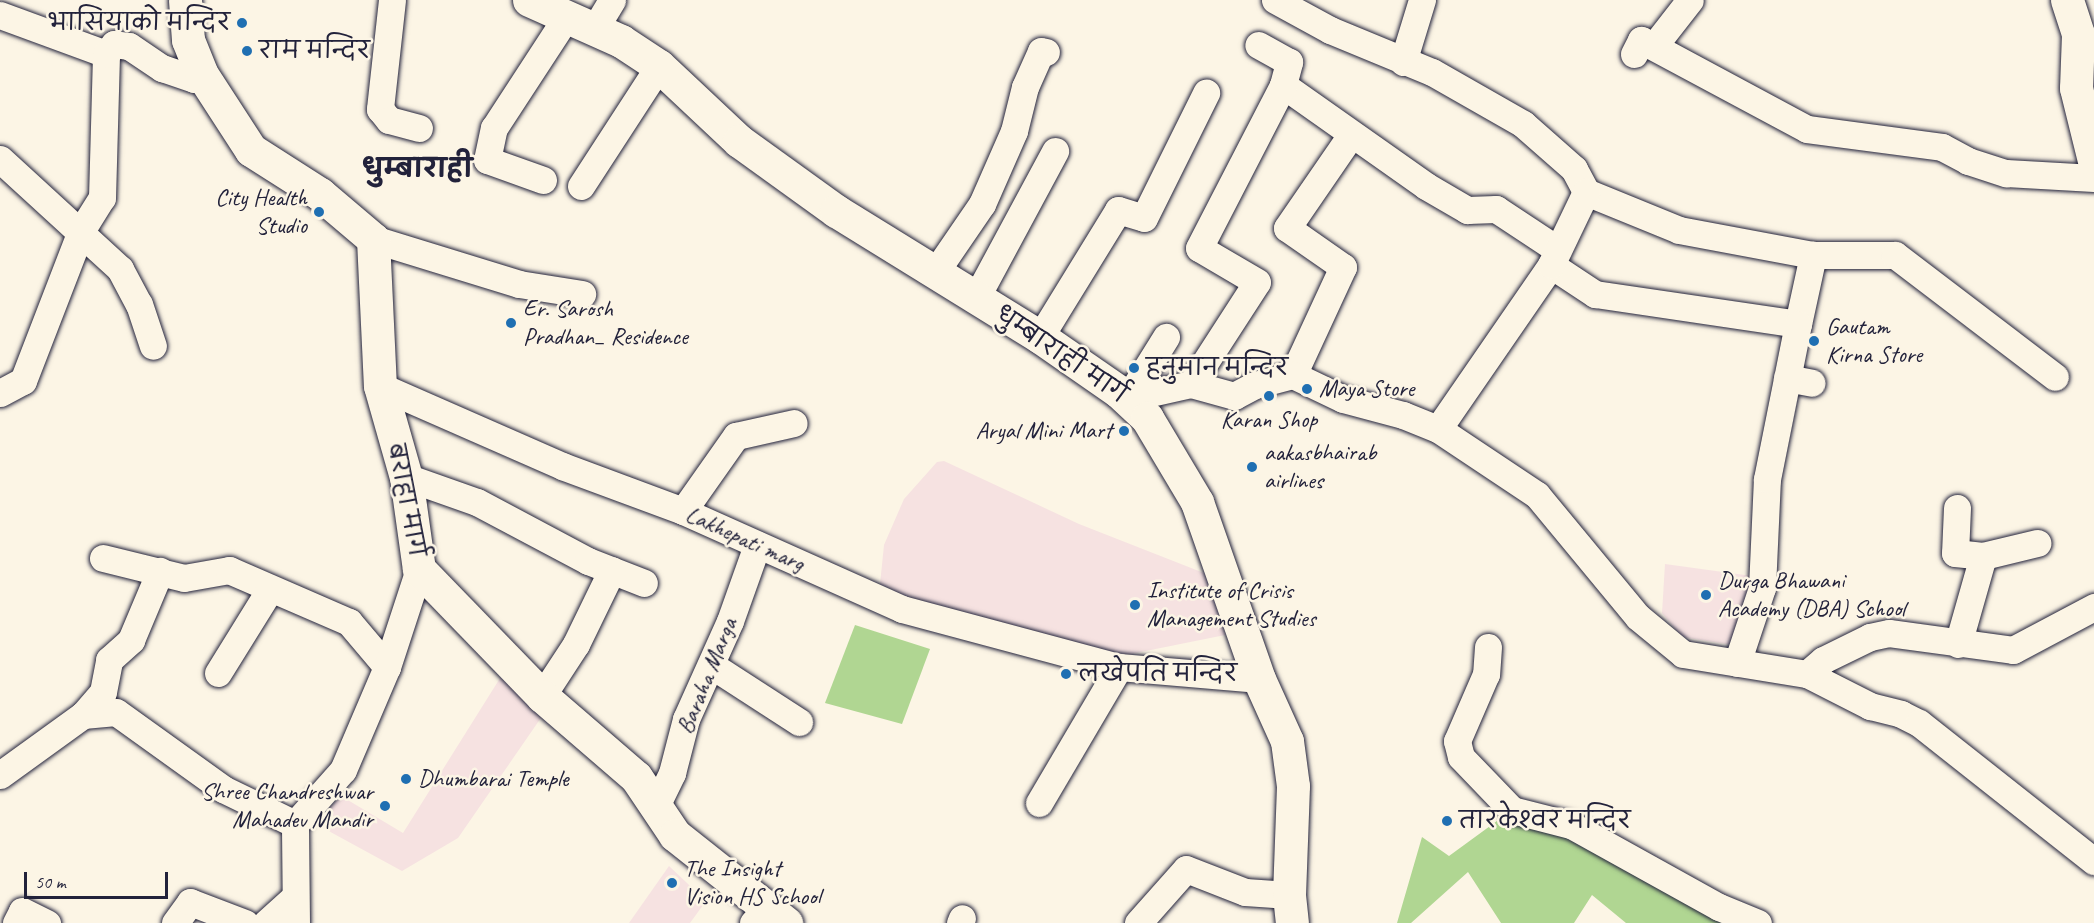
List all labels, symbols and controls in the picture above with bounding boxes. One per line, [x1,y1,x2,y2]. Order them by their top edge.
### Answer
place label: भासियाको मन्दिर [48,9,230,37]
marker: भासियाको मन्दिर [235,16,249,30]
place label: राम मन्दिर [259,37,370,65]
marker: राम मन्दिर [240,44,254,58]
district label: धुम्बाराही [362,153,472,185]
place label: City Health Studio [215,184,307,240]
marker: City Health Studio [312,205,326,219]
place label: Er. Sarosh Pradhan_ Residence [523,295,688,351]
street label: धुम्बाराही मार्ग [989,300,1133,410]
place label: Gautam Kirna Store [1826,313,1923,369]
marker: Er. Sarosh Pradhan_ Residence [504,316,518,330]
marker: Gautam Kirna Store [1807,334,1821,348]
place label: हनुमान मन्दिर [1146,354,1288,382]
marker: हनुमान मन्दिर [1127,361,1141,375]
place label: Maya Store [1319,375,1415,403]
marker: Maya Store [1300,382,1314,396]
marker: Karan Shop [1262,389,1276,403]
place label: Karan Shop [1220,406,1318,434]
place label: Aryal Mini Mart [976,417,1112,445]
marker: Aryal Mini Mart [1117,424,1131,438]
place label: aakasbhairab airlines [1264,439,1376,495]
street label: बराहा मार्ग [381,441,431,559]
marker: aakasbhairab airlines [1245,460,1259,474]
street label: Lakhepati marg [681,500,809,578]
place label: Durga Bhawani Academy (DBA) School [1718,567,1905,623]
place label: Institute of Crisis Management Studies [1147,577,1316,633]
marker: Durga Bhawani Academy (DBA) School [1699,588,1713,602]
marker: Institute of Crisis Management Studies [1128,598,1142,612]
street label: Baraha Marga [671,614,743,738]
place label: लखेपति मन्दिर [1078,660,1237,688]
marker: लखेपति मन्दिर [1059,667,1073,681]
place label: Dhumbarai Temple [418,765,567,793]
marker: Dhumbarai Temple [399,772,413,786]
place label: Shree Chandreshwar Mahadev Mandir [200,778,373,834]
marker: Shree Chandreshwar Mahadev Mandir [378,799,392,813]
place label: तारकेश्वर मन्दिर [1459,807,1631,835]
marker: तारकेश्वर मन्दिर [1440,814,1454,828]
place label: The Insight Vision HS School [684,855,821,911]
scale bar [27,860,171,898]
text: 50 m [35,871,66,893]
marker: The Insight Vision HS School [665,876,679,890]

